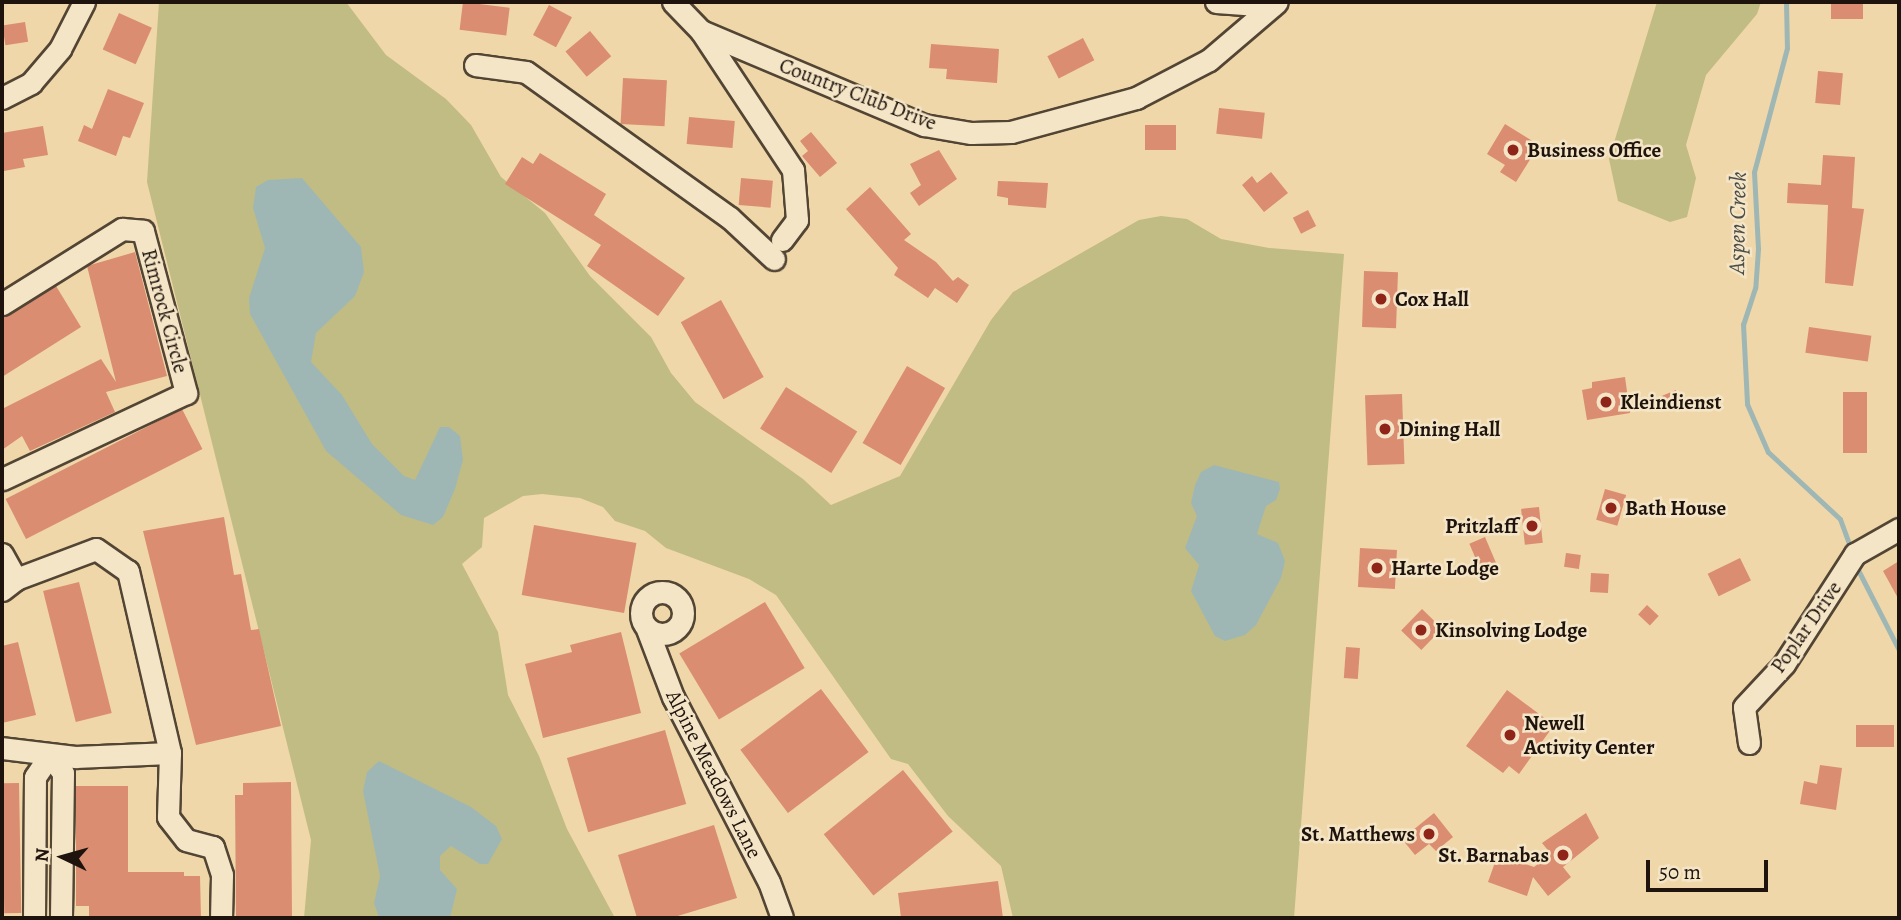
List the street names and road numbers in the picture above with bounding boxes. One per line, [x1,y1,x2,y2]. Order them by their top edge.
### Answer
street label: Country Club Drive [776,52,940,136]
street label: Rimrock Circle [136,246,194,376]
street label: Poplar Drive [1765,576,1847,678]
street label: Alpine Meadows Lane [661,686,767,862]

